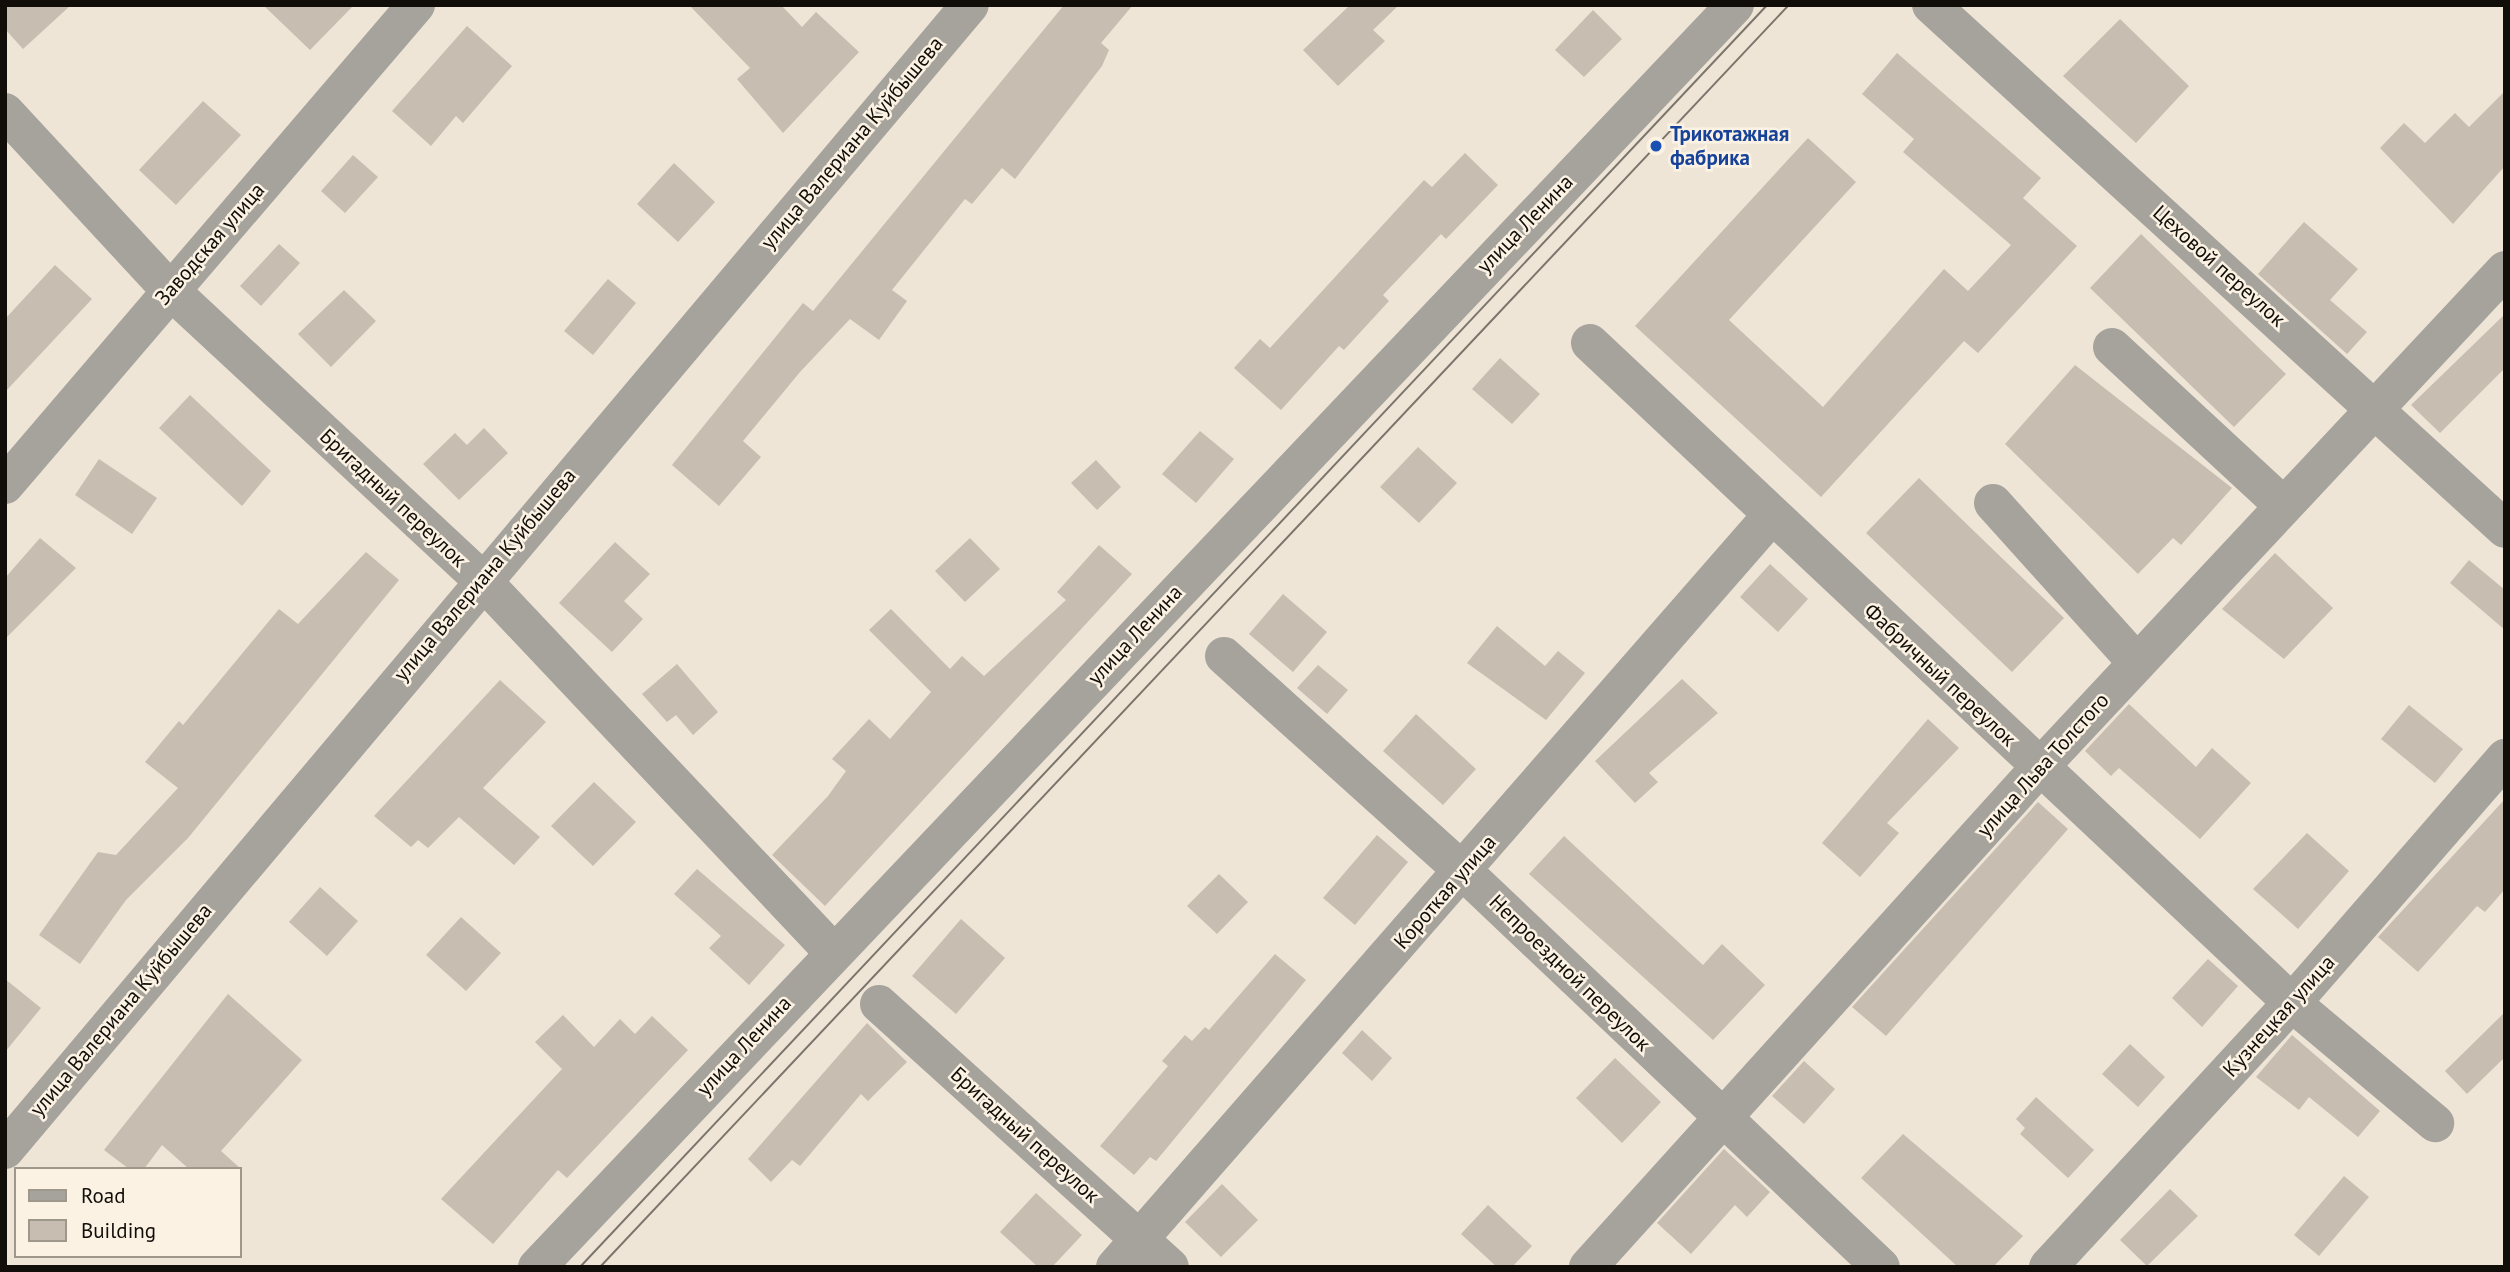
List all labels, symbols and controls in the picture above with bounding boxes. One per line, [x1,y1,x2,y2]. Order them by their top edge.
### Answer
street label: улица Валериана Куйбышева [756,32,948,254]
place label: Трикотажная фабрика [1670,121,1789,171]
marker: Трикотажная фабрика [1648,138,1664,154]
street label: улица Ленина [1472,169,1578,279]
street label: Заводская улица [150,178,270,310]
street label: Цеховой переулок [2148,200,2290,332]
street label: Бригадный переулок [315,424,471,572]
street label: улица Валериана Куйбышева [389,464,581,686]
street label: улица Ленина [1082,580,1188,690]
street label: Фабричный переулок [1859,598,2021,752]
street label: улица Льва Толстого [1971,687,2115,843]
street label: Короткая улица [1389,830,1501,954]
street label: Непроездной переулок [1484,889,1656,1057]
street label: улица Валериана Куйбышева [25,899,217,1121]
street label: Кузнецкая улица [2218,950,2340,1082]
street label: улица Ленина [691,991,797,1101]
street label: Бригадный переулок [946,1062,1104,1208]
legend [14,1167,242,1258]
text: Road [81,1182,125,1209]
text: Building [81,1217,156,1244]

